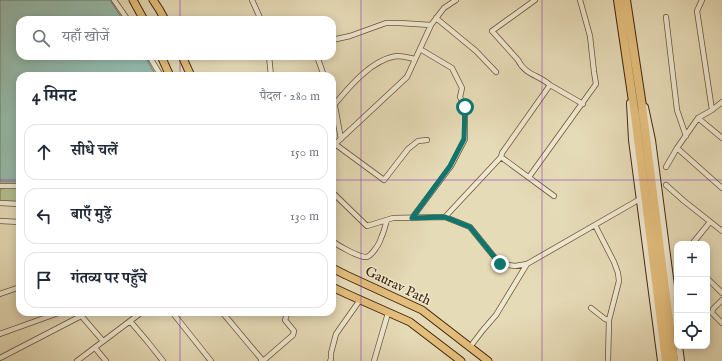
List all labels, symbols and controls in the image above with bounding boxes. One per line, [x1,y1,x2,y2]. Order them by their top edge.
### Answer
search box [16,16,336,60]
icon: search [30,27,52,49]
text: यहाँ खोजें [62,27,109,46]
text: 4 मिनट [32,86,76,107]
text: पैदल · 280 m [260,88,320,105]
route start [456,98,474,116]
icon: ahead [33,141,55,163]
text: सीधे चलें [71,141,118,160]
text: 150 m [290,144,319,161]
icon: left [33,205,55,227]
text: बाएँ मुड़ें [71,205,111,224]
text: 130 m [290,208,319,225]
map controls [674,241,710,349]
button: + [674,241,710,277]
route end [491,255,509,273]
street label: Gaurav Path [362,262,434,310]
icon: arrive [33,269,55,291]
text: गंतव्य पर पहुँचे [71,269,147,288]
button: − [674,277,710,313]
button: locate [674,313,710,349]

